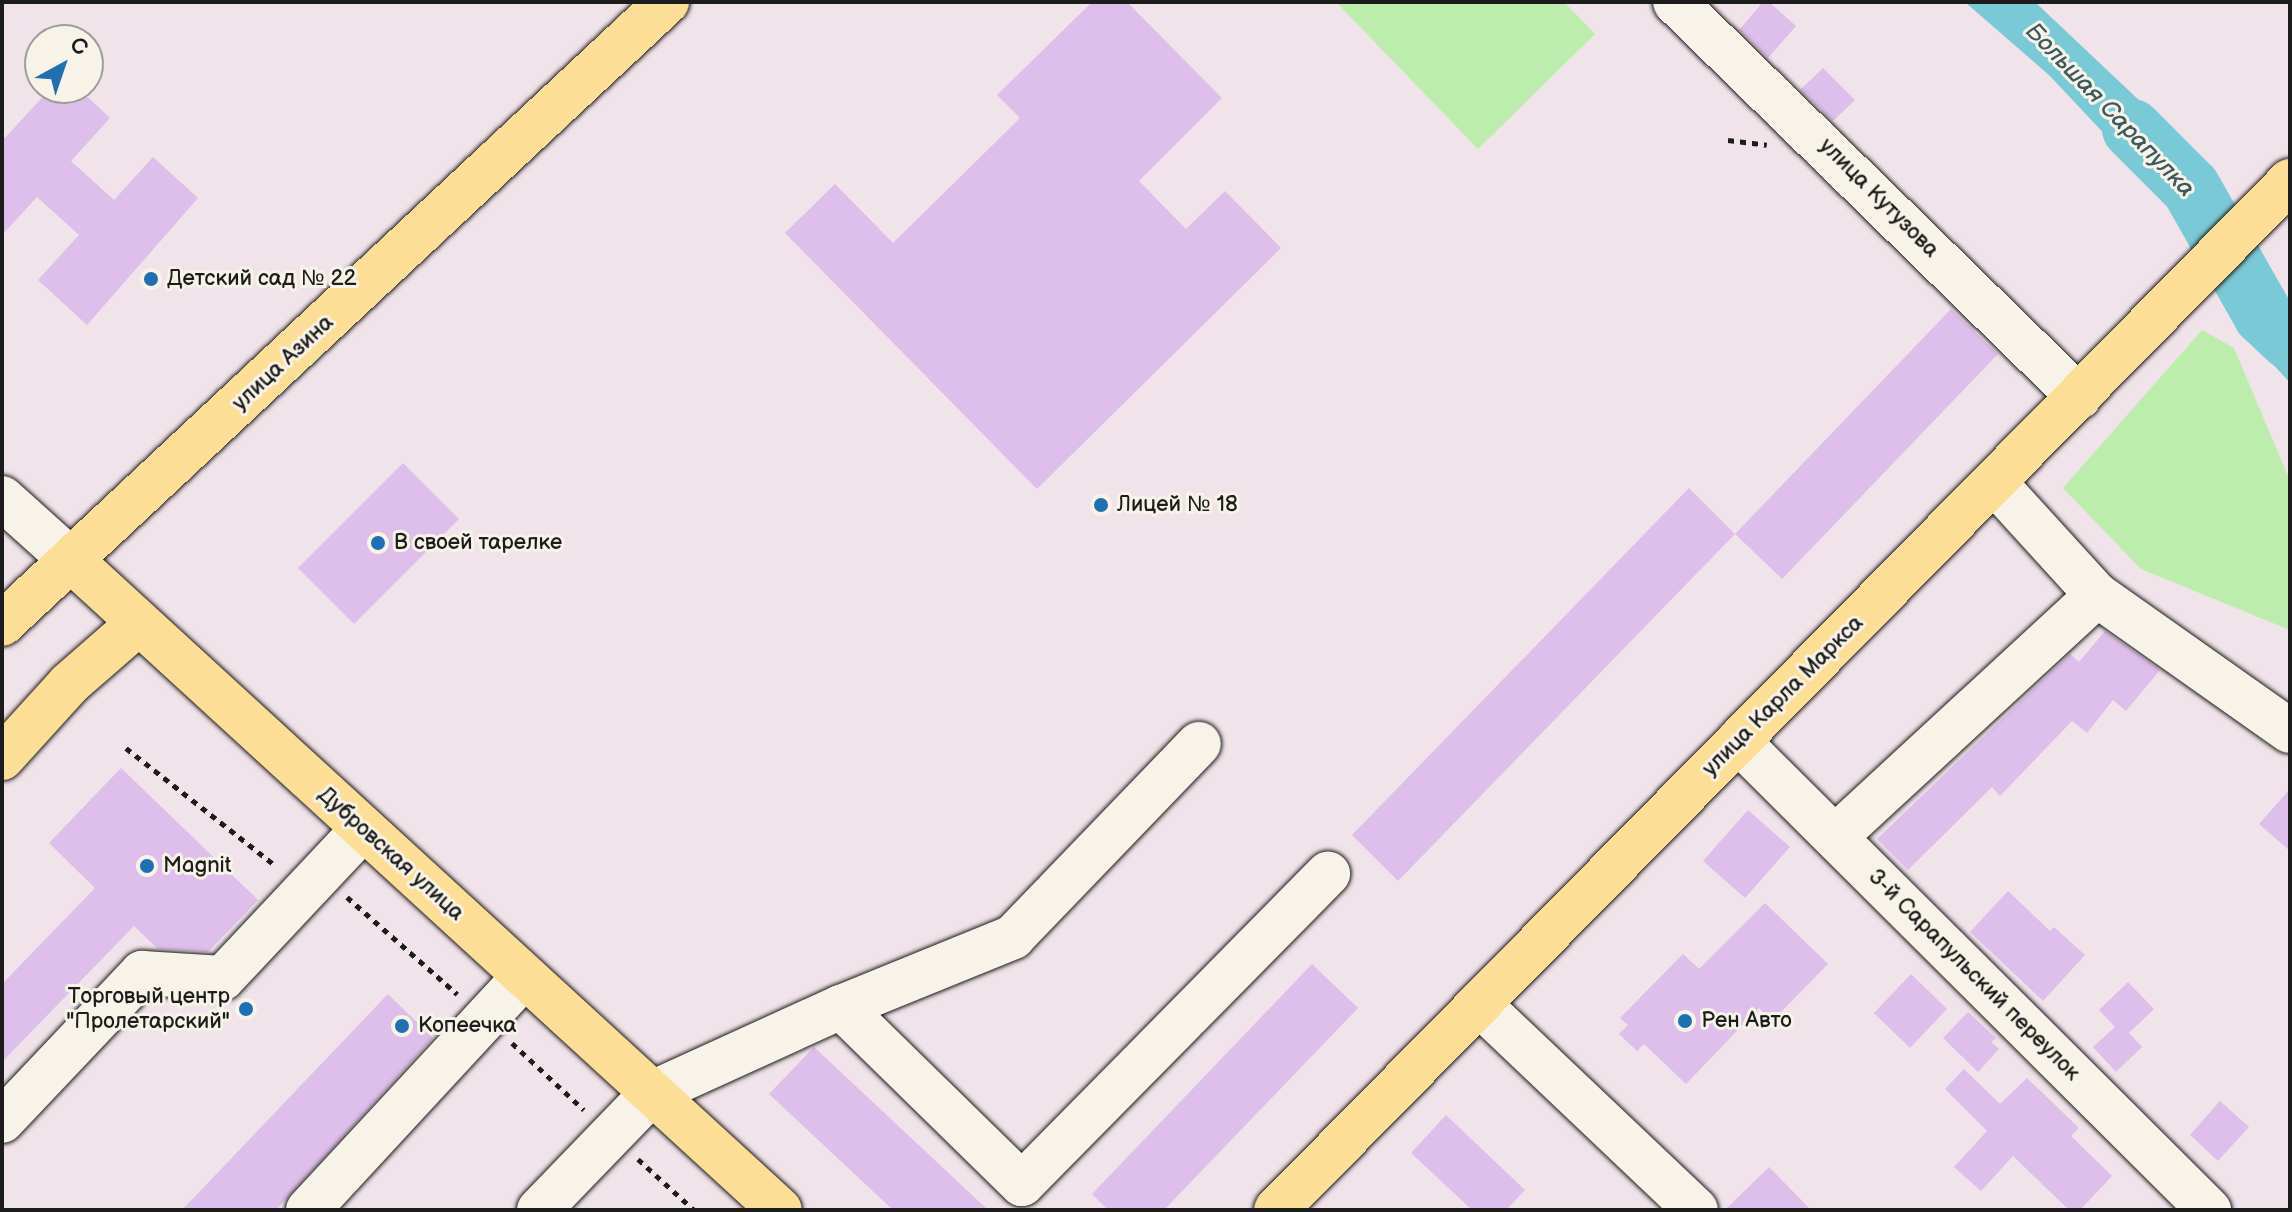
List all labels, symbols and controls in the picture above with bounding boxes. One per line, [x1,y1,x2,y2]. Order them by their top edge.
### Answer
water label: Большая Сарапулка [2019,17,2201,203]
north arrow [24,24,104,104]
text: С [64,32,93,62]
street label: улица Кутузова [1814,133,1944,263]
place label: Детский сад № 22 [167,266,357,292]
marker: Детский сад № 22 [142,270,160,288]
street label: улица Азина [227,310,339,416]
place label: Лицей № 18 [1117,492,1238,518]
marker: Лицей № 18 [1092,496,1110,514]
place label: В своей тарелке [394,530,562,556]
marker: В своей тарелке [369,534,387,552]
street label: улица Карла Маркса [1697,610,1869,782]
street label: Дубровская улица [313,782,469,926]
place label: Magnit [163,853,231,879]
marker: Magnit [138,857,156,875]
street label: 3-й Сарапульский переулок [1863,864,2085,1086]
place label: Торговый центр "Пролетарский" [66,983,230,1034]
marker: Торговый центр "Пролетарский" [237,1000,255,1018]
place label: Рен Авто [1701,1008,1792,1034]
marker: Рен Авто [1676,1012,1694,1030]
place label: Копеечка [418,1013,517,1039]
marker: Копеечка [393,1017,411,1035]

